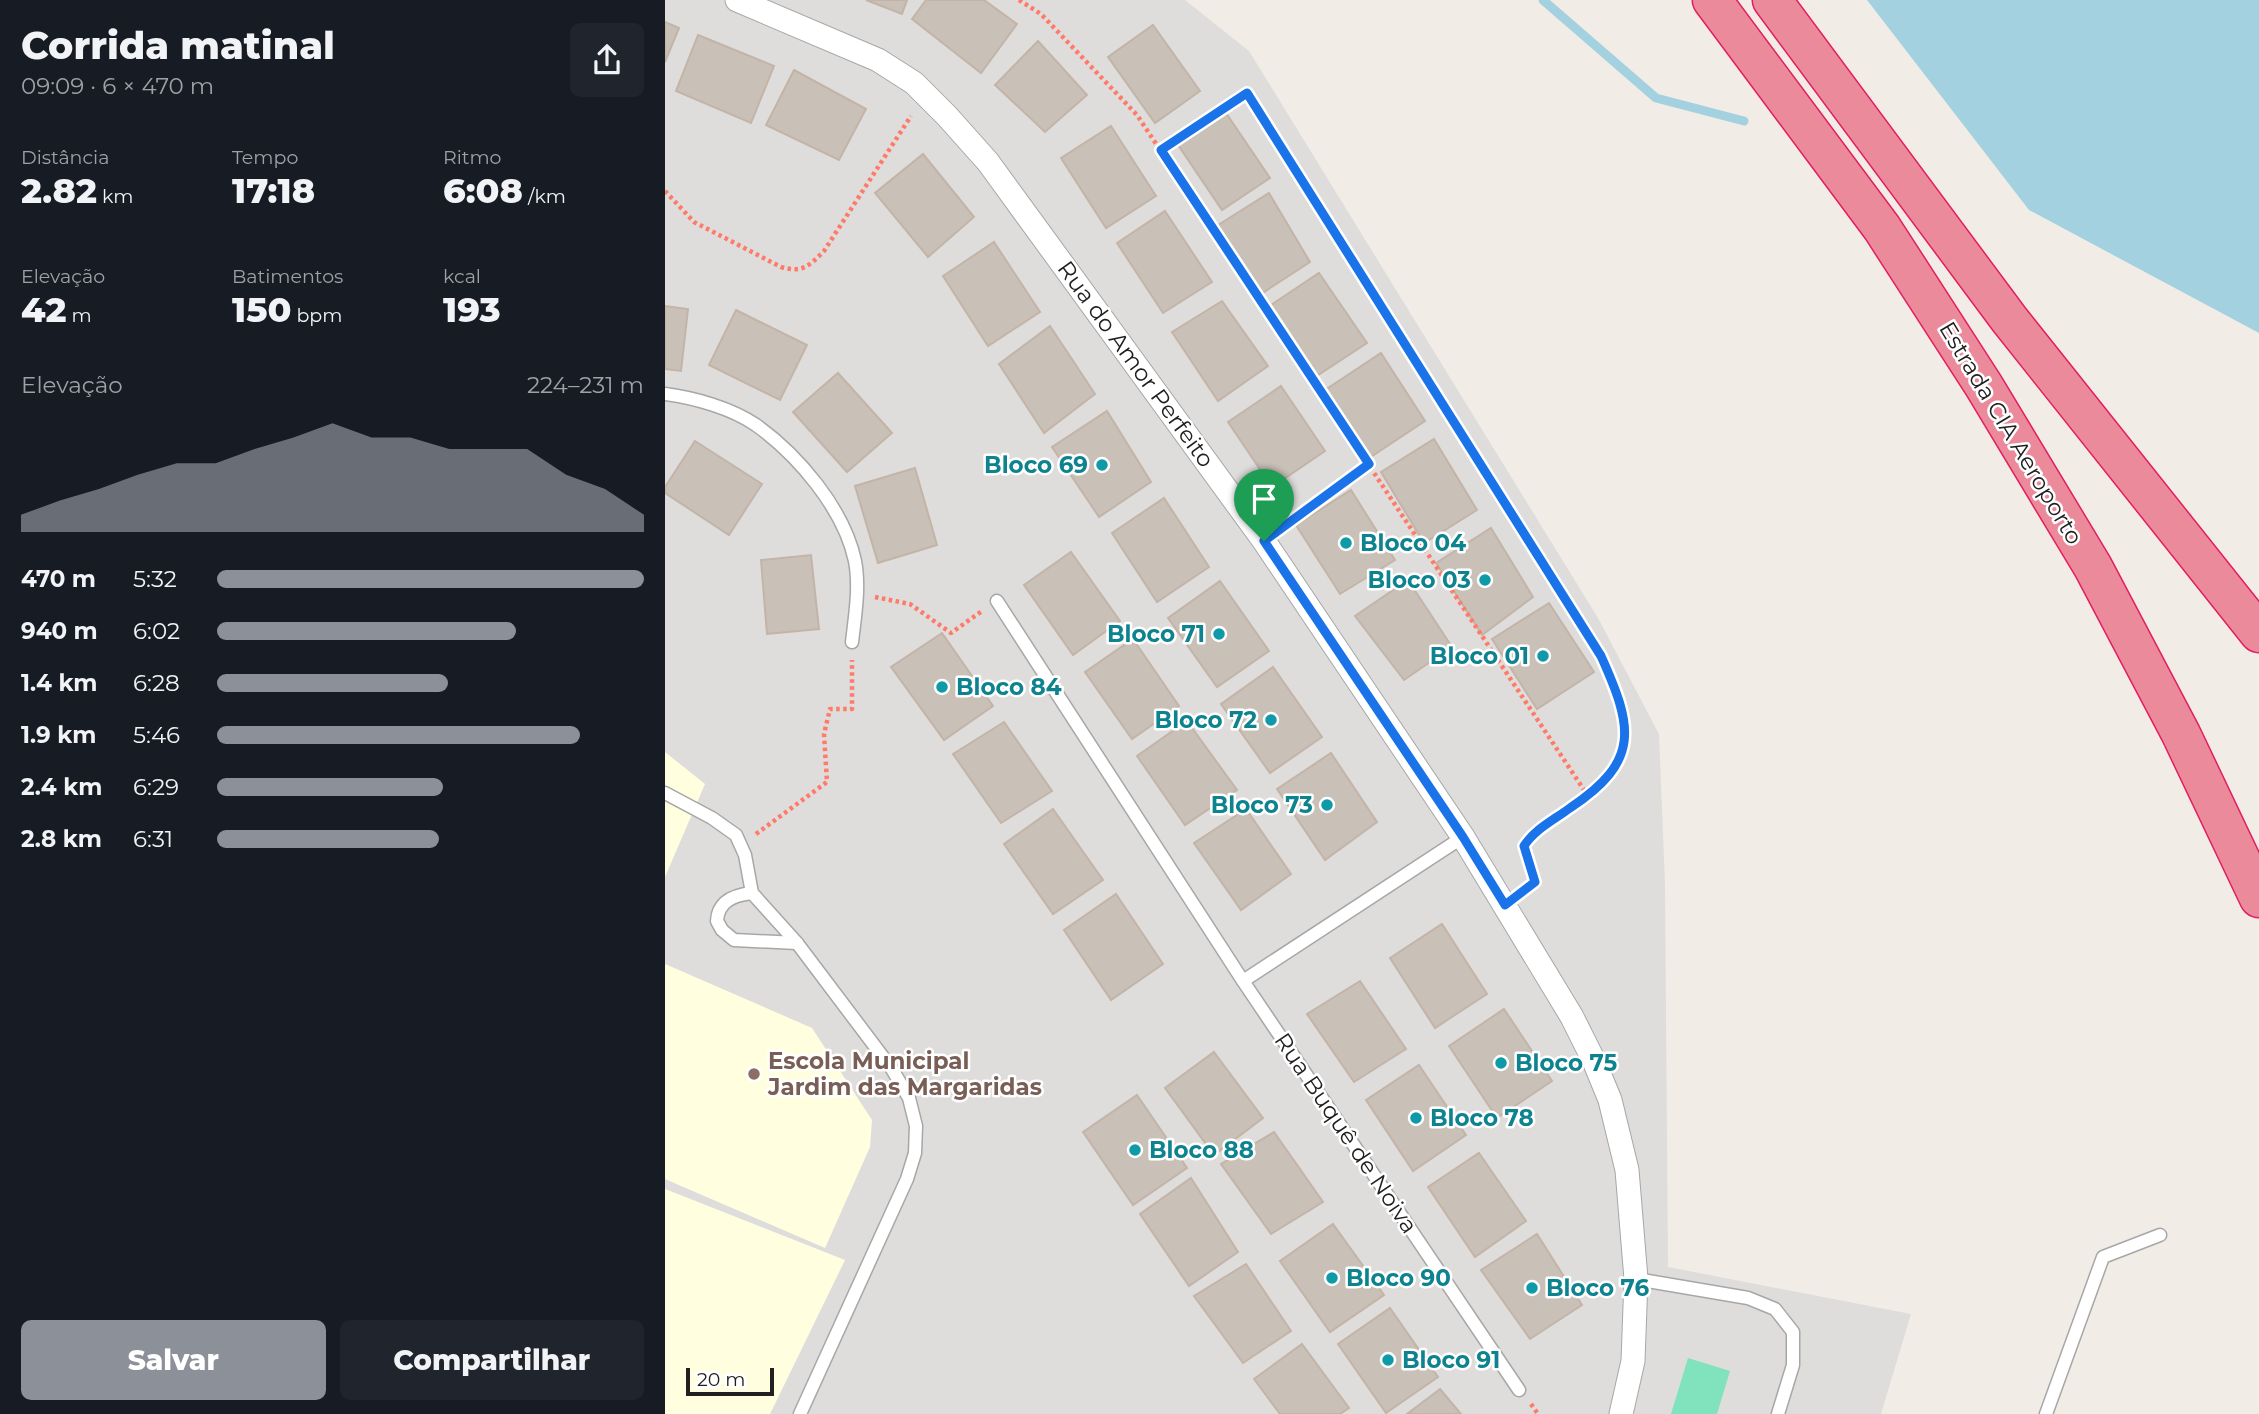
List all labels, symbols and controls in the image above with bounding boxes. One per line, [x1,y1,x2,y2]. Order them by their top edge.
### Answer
text: Corrida matinal [21,22,335,69]
button: share [570,23,644,97]
text: 09:09 · 6 × 470 m [21,72,214,100]
text: Distância [21,146,109,169]
text: Tempo [232,146,298,169]
text: Ritmo [443,146,501,169]
text: 2.82 [21,169,97,212]
text: 17:18 [232,169,315,212]
text: 6:08 [443,169,523,212]
text: km [97,185,133,208]
text: /km [523,185,566,208]
street label: Rua do Amor Perfeito [1052,255,1220,473]
text: Elevação [21,265,105,288]
text: Batimentos [232,265,343,288]
text: kcal [443,265,481,288]
text: 42 [21,288,66,331]
text: 150 [232,288,291,331]
text: 193 [443,288,501,331]
text: m [66,304,92,327]
text: bpm [291,304,342,327]
street label: Estrada CIA Aeroporto [1933,316,2089,550]
text: Elevação [21,371,123,399]
text: 224–231 m [527,371,644,399]
place label: Bloco 69 [984,451,1088,479]
marker: Bloco 69 [1094,457,1110,473]
pin [1234,469,1294,541]
icon: arrive [1245,480,1283,518]
place label: Bloco 04 [1360,529,1466,557]
marker: Bloco 04 [1338,535,1354,551]
text: 470 m [21,565,96,593]
text: 5:32 [133,565,177,593]
place label: Bloco 03 [1367,566,1471,594]
marker: Bloco 03 [1477,572,1493,588]
text: 940 m [21,617,98,645]
text: 6:02 [133,617,180,645]
place label: Bloco 71 [1107,620,1205,648]
marker: Bloco 71 [1211,626,1227,642]
place label: Bloco 01 [1430,642,1529,670]
marker: Bloco 01 [1535,648,1551,664]
text: 1.4 km [21,669,98,697]
text: 6:28 [133,669,180,697]
place label: Bloco 84 [956,673,1062,701]
marker: Bloco 84 [934,679,950,695]
place label: Bloco 72 [1155,706,1257,734]
marker: Bloco 72 [1263,712,1279,728]
text: 1.9 km [21,721,96,749]
text: 5:46 [133,721,180,749]
text: 2.4 km [21,773,102,801]
text: 6:29 [133,773,179,801]
place label: Bloco 73 [1211,791,1313,819]
marker: Bloco 73 [1319,797,1335,813]
text: 2.8 km [21,825,102,853]
text: 6:31 [133,825,173,853]
street label: Rua Buquê de Noiva [1268,1027,1424,1239]
place label: Escola Municipal Jardim das Margaridas [767,1047,1042,1101]
place label: Bloco 75 [1515,1049,1617,1077]
marker: Bloco 75 [1493,1055,1509,1071]
marker: Escola Municipal Jardim das Margaridas [746,1066,762,1082]
place label: Bloco 78 [1430,1104,1534,1132]
marker: Bloco 78 [1408,1110,1424,1126]
place label: Bloco 88 [1149,1136,1254,1164]
marker: Bloco 88 [1127,1142,1143,1158]
place label: Bloco 90 [1346,1264,1451,1292]
marker: Bloco 90 [1324,1270,1340,1286]
place label: Bloco 76 [1546,1274,1649,1302]
marker: Bloco 76 [1524,1280,1540,1296]
button: Salvar [21,1320,326,1400]
button: Compartilhar [340,1320,644,1400]
place label: Bloco 91 [1402,1346,1500,1374]
marker: Bloco 91 [1380,1352,1396,1368]
scale bar [686,1365,773,1397]
text: 20 m [697,1368,745,1391]

